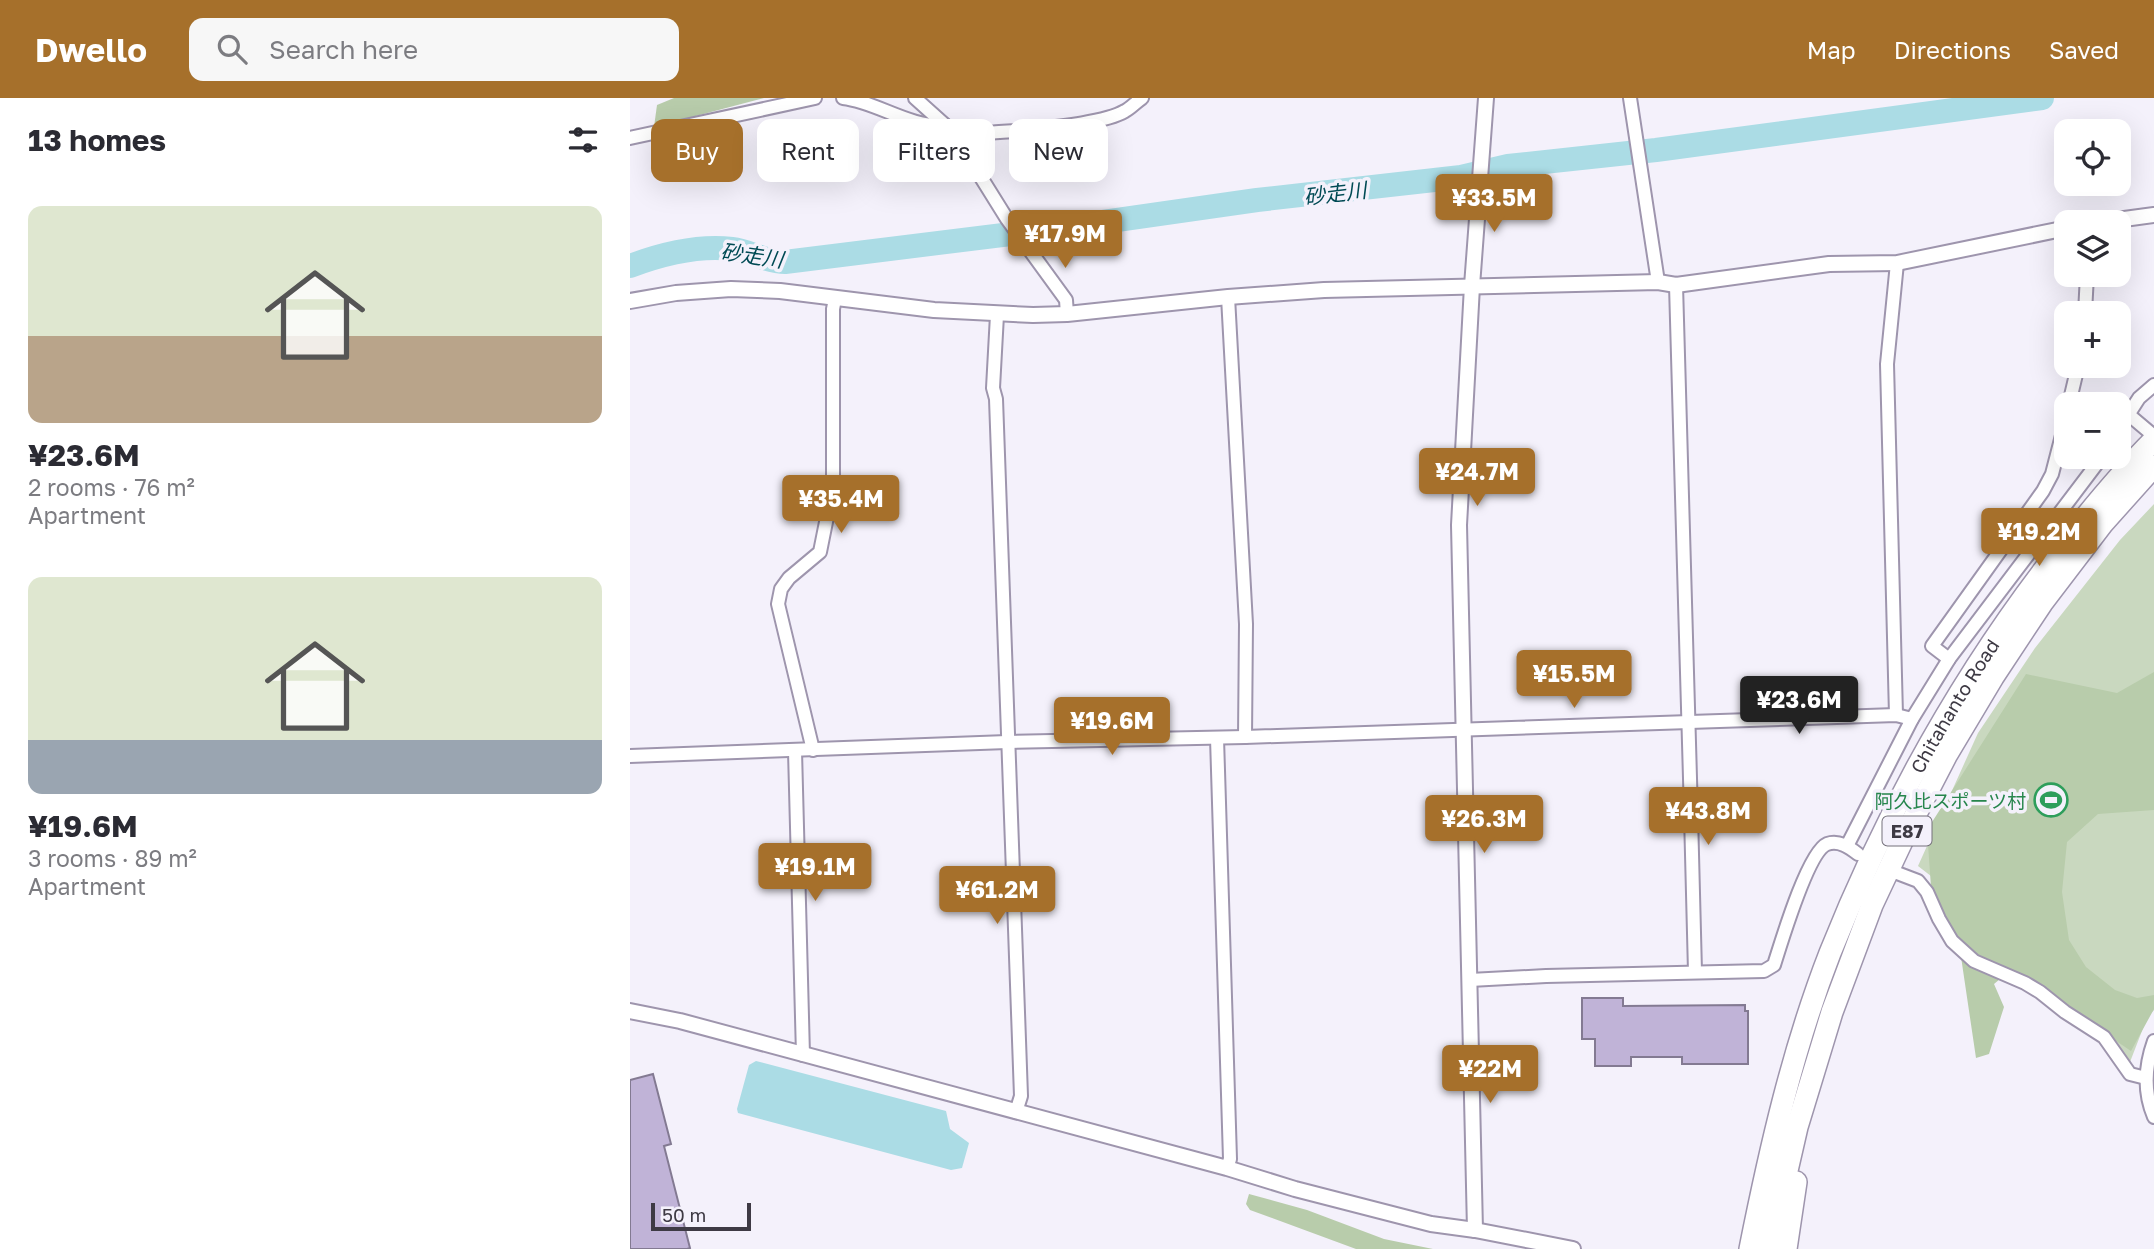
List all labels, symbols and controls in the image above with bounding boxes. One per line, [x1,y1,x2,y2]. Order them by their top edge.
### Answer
search box [189,18,679,81]
text: Dwello [35,30,147,69]
icon: search [213,30,251,68]
text: Search here [269,34,418,65]
text: Map [1807,35,1856,64]
text: Directions [1894,35,2011,64]
text: Saved [2049,35,2119,64]
chip: Buy [651,119,743,182]
chip: Rent [757,119,859,182]
chip: Filters [873,119,995,182]
chip: New [1009,119,1108,182]
map controls [2054,119,2131,469]
button: locate [2054,119,2131,196]
icon: filters [564,121,602,159]
text: 13 homes [28,122,166,158]
pin: ¥33.5M [1437,174,1551,234]
water label: 砂走川 [1302,176,1370,210]
text: ¥33.5M [1451,183,1537,211]
button: layers [2054,210,2131,287]
pin: ¥17.9M [1008,211,1122,270]
text: ¥17.9M [1024,219,1106,247]
water label: 砂走川 [719,238,787,273]
icon: home [252,252,378,378]
button: + [2054,301,2131,378]
button: − [2054,392,2131,469]
text: ¥23.6M [28,437,140,473]
pin: ¥24.7M [1420,448,1534,508]
text: ¥24.7M [1435,457,1519,485]
text: 2 rooms · 76 m² [28,473,195,501]
pin: ¥35.4M [784,476,898,535]
text: ¥35.4M [798,484,884,512]
text: Apartment [28,501,146,529]
pin: ¥19.2M [1982,508,2096,568]
text: ¥19.2M [1997,517,2081,545]
icon: home [252,623,378,749]
street label: Chitahanto Road [1905,634,2003,777]
pin: ¥15.5M [1517,650,1631,710]
text: ¥15.5M [1533,659,1615,687]
pin: ¥23.6M [1742,676,1856,736]
text: ¥23.6M [1756,685,1842,713]
pin: ¥19.6M [1055,698,1169,757]
text: ¥19.6M [1070,706,1154,734]
sports icon: 阿久比スポーツ村 [2032,781,2070,819]
pin: ¥43.8M [1651,788,1765,847]
place label: 阿久比スポーツ村 [1874,789,2026,812]
pin: ¥26.3M [1427,796,1541,855]
text: ¥43.8M [1665,796,1751,824]
text: ¥26.3M [1441,804,1527,832]
text: ¥19.6M [28,808,138,844]
road number: E87 [1882,816,1932,846]
text: 3 rooms · 89 m² [28,844,197,872]
pin: ¥19.1M [758,844,872,903]
text: ¥19.1M [774,852,856,880]
pin: ¥61.2M [940,866,1054,926]
text: Apartment [28,872,146,900]
text: ¥61.2M [955,875,1039,903]
pin: ¥22M [1449,1046,1531,1105]
text: ¥22M [1458,1054,1522,1082]
scale bar [651,1200,751,1232]
text: 50 m [662,1203,706,1226]

